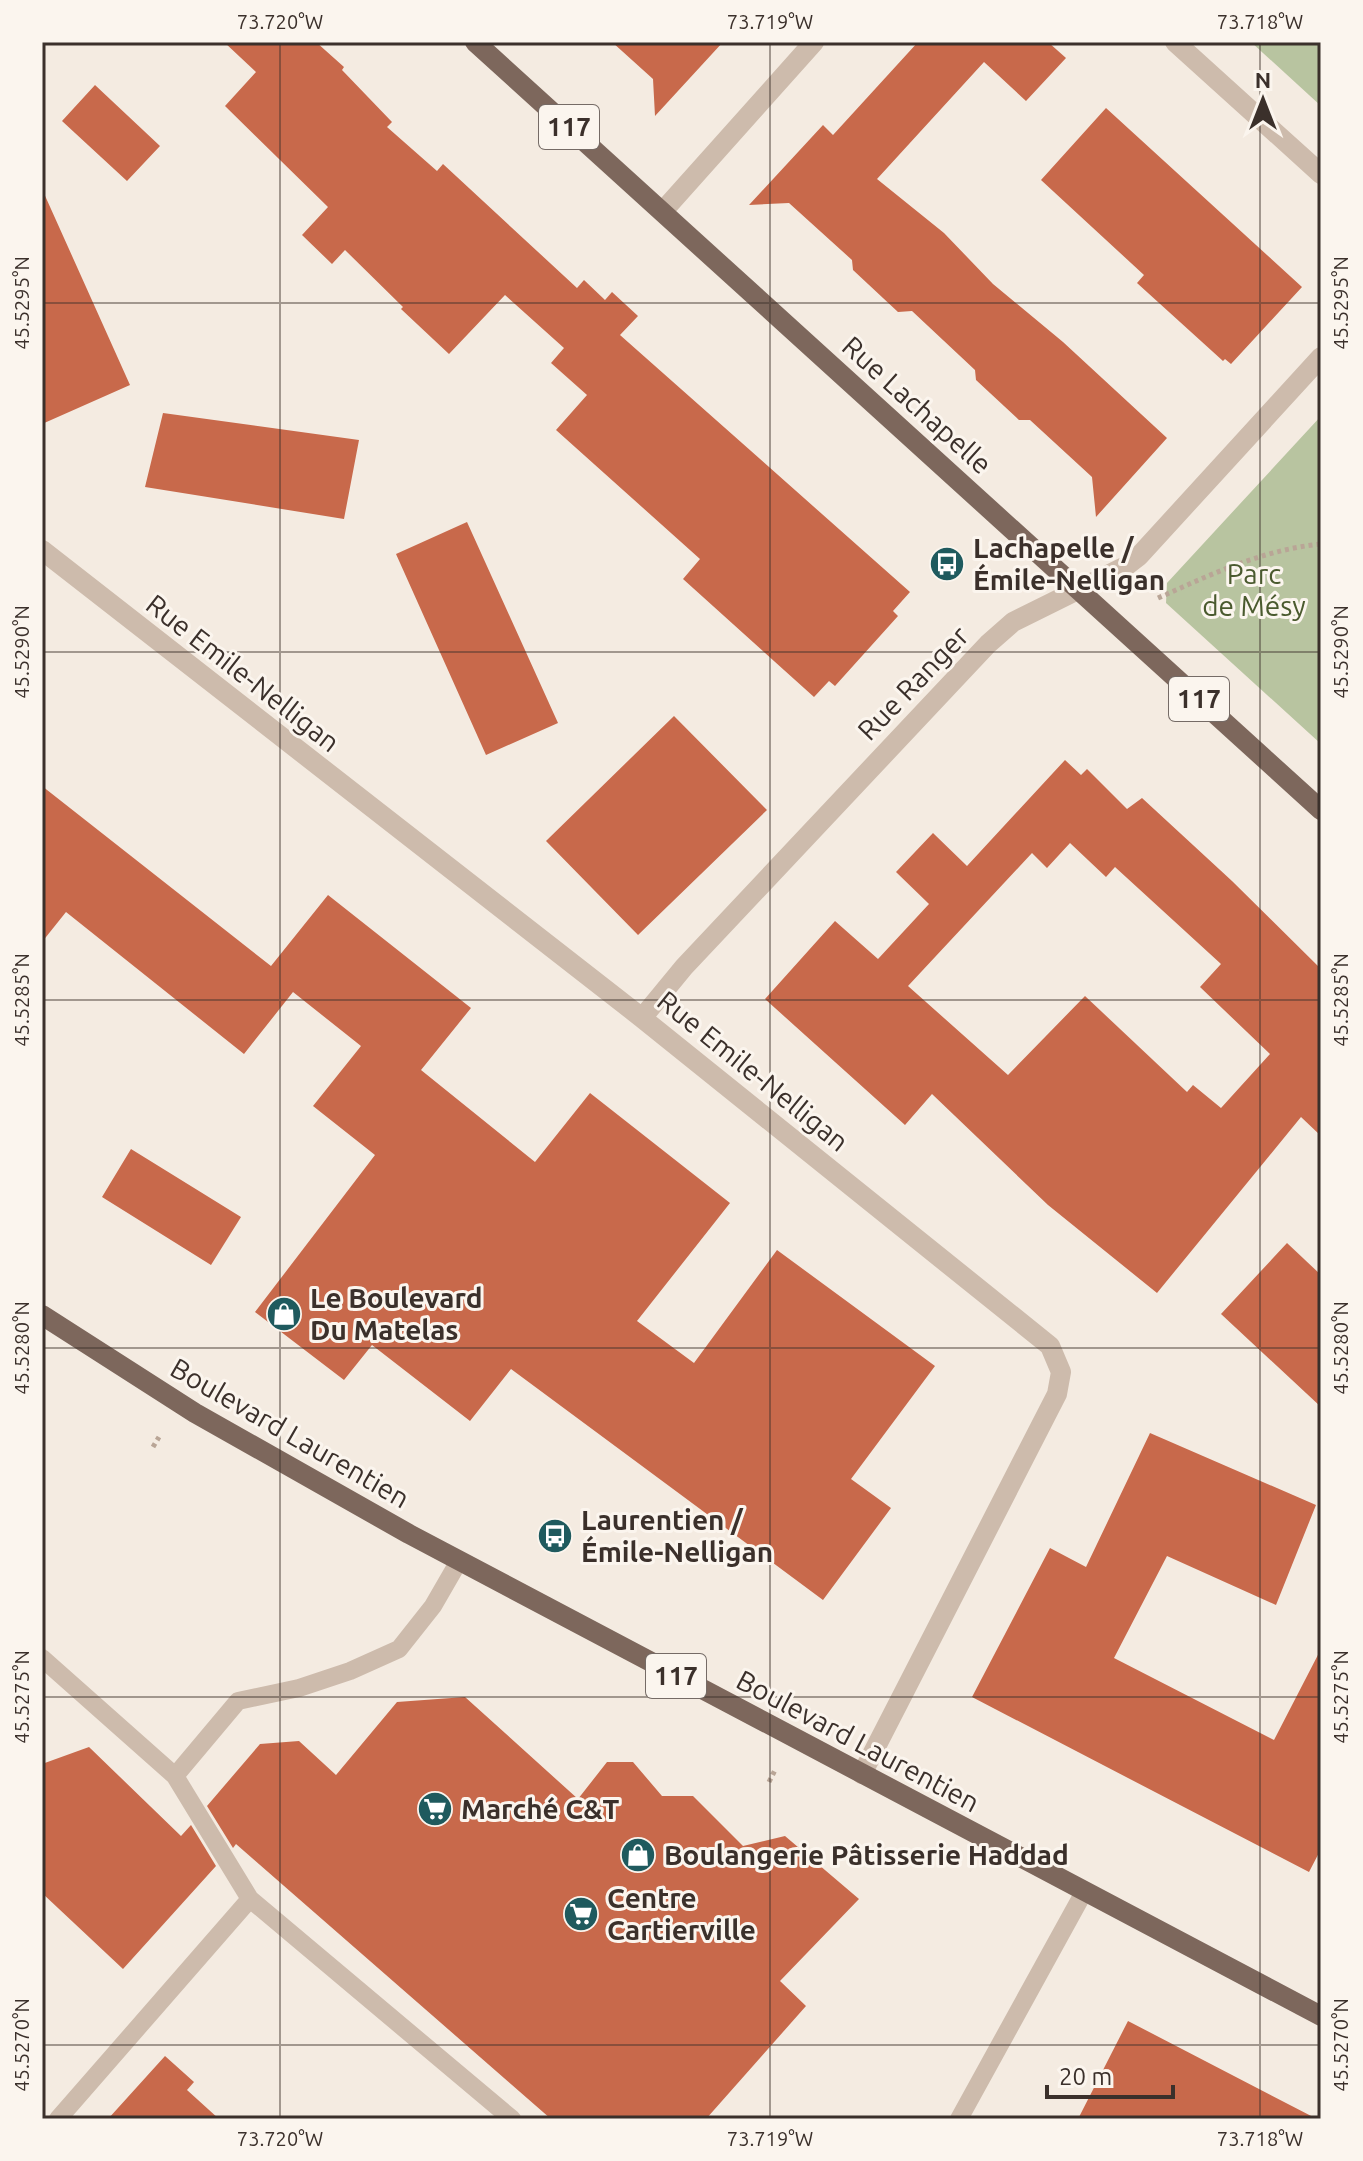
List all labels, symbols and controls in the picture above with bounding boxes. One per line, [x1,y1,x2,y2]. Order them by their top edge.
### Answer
text: 73.720°W [237,10,323,33]
text: 73.719°W [727,10,813,33]
text: 73.718°W [1217,10,1303,33]
north arrow [1223,60,1303,140]
text: N [1255,67,1271,92]
road number: 117 [539,105,599,149]
text: 45.5295°N [10,256,33,350]
text: 45.5295°N [1329,256,1352,350]
street label: Rue Lachapelle [837,330,998,479]
place label: Lachapelle / Émile-Nelligan [973,532,1165,595]
bus stop icon: Lachapelle / Émile-Nelligan [928,545,966,583]
park label: Parc de Mésy [1202,558,1306,621]
street label: Rue Emile-Nelligan [141,588,346,758]
text: 45.5290°N [10,605,33,699]
text: 45.5290°N [1329,605,1352,699]
street label: Rue Ranger [851,619,974,746]
road number: 117 [1169,677,1229,721]
text: 45.5285°N [10,953,33,1047]
text: 45.5285°N [1329,953,1352,1047]
street label: Rue Emile-Nelligan [652,984,855,1157]
place label: Le Boulevard Du Matelas [310,1282,483,1345]
shop icon: Le Boulevard Du Matelas [265,1295,303,1333]
text: 45.5280°N [10,1301,33,1395]
text: 45.5280°N [1329,1301,1352,1395]
street label: Boulevard Laurentien [165,1352,415,1514]
place label: Laurentien / Émile-Nelligan [581,1504,773,1567]
bus stop icon: Laurentien / Émile-Nelligan [536,1517,574,1555]
text: 45.5275°N [10,1650,33,1744]
text: 45.5275°N [1329,1650,1352,1744]
road number: 117 [646,1654,706,1698]
street label: Boulevard Laurentien [732,1663,985,1818]
supermarket icon: Marché C&T [416,1790,454,1828]
place label: Marché C&T [461,1793,620,1824]
shop icon: Boulangerie Pâtisserie Haddad [619,1836,657,1874]
place label: Boulangerie Pâtisserie Haddad [664,1839,1069,1870]
place label: Centre Cartierville [607,1882,756,1945]
supermarket icon: Centre Cartierville [562,1895,600,1933]
text: 45.5270°N [10,1998,33,2092]
text: 45.5270°N [1329,1998,1352,2092]
scale bar [1047,2049,1173,2099]
text: 20 m [1059,2063,1112,2090]
text: 73.720°W [237,2127,323,2150]
text: 73.719°W [727,2127,813,2150]
text: 73.718°W [1217,2127,1303,2150]

